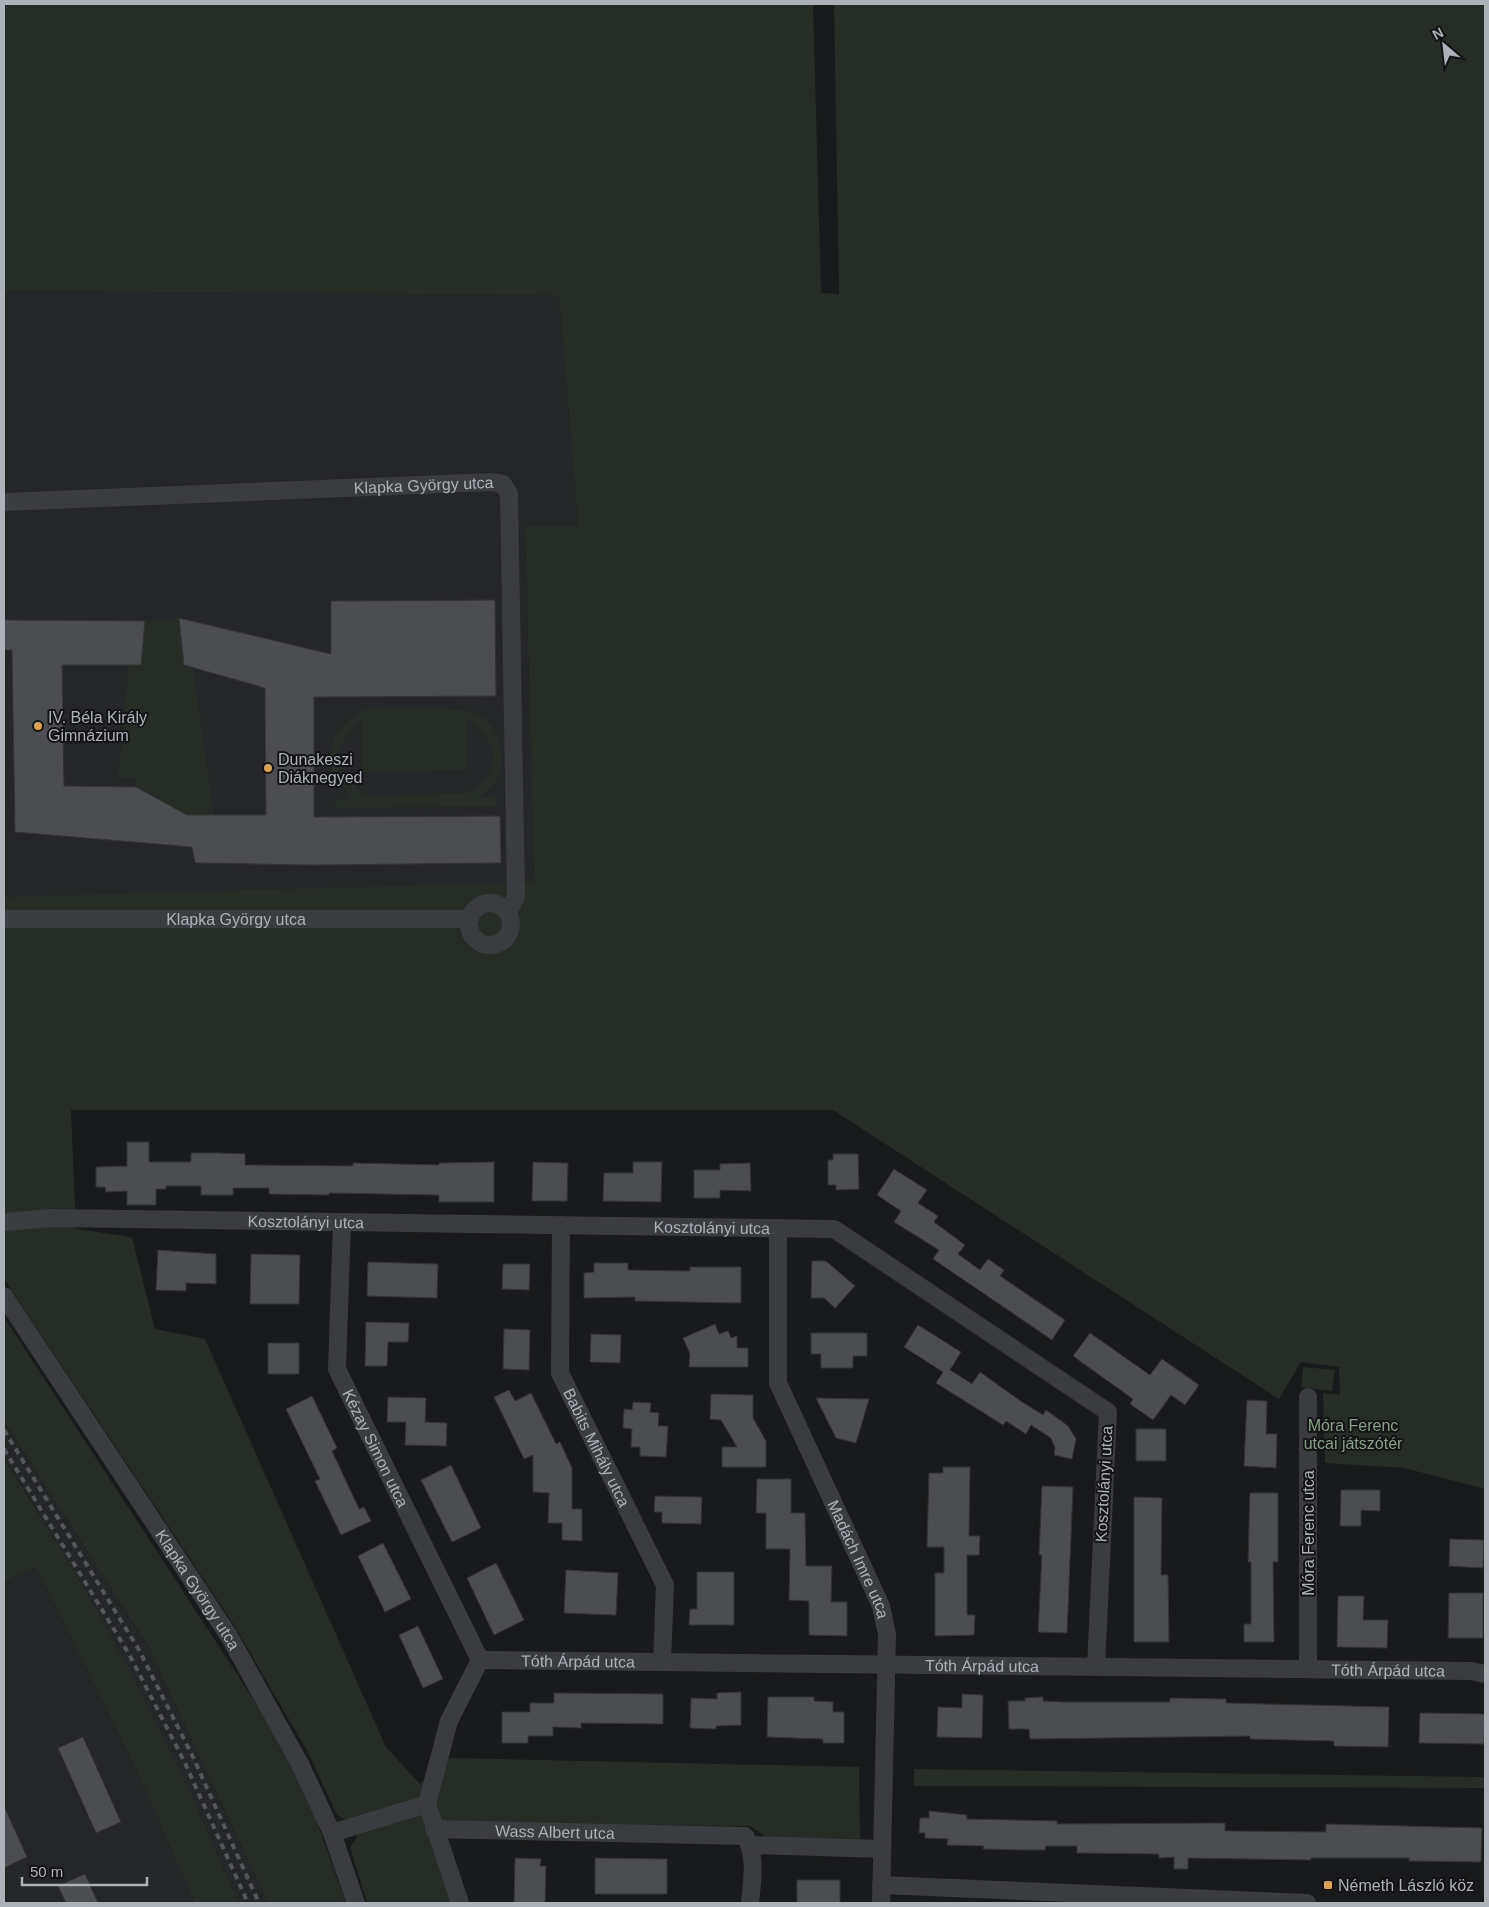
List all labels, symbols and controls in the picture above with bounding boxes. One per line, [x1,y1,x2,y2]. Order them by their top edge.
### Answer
north arrow [1419,20,1469,70]
text: N [1430,24,1446,43]
street label: Klapka György utca [353,473,494,496]
place label: IV. Béla Király Gimnázium [48,709,147,744]
marker: IV. Béla Király Gimnázium [32,720,44,732]
place label: Dunakeszi Diáknegyed [278,751,363,786]
marker: Dunakeszi Diáknegyed [262,762,274,774]
street label: Klapka György utca [166,911,306,928]
street label: Kosztolányi utca [247,1212,364,1231]
street label: Kosztolányi utca [653,1218,770,1237]
street label: Babits Mihály utca [560,1385,633,1509]
street label: Kézay Simon utca [340,1386,412,1510]
park label: Móra Ferenc utcai játszótér [1304,1417,1403,1452]
street label: Kosztolányi utca [1092,1425,1116,1543]
street label: Móra Ferenc utca [1300,1470,1317,1596]
street label: Madách Imre utca [825,1497,892,1620]
street label: Klapka György utca [153,1527,243,1653]
street label: Tóth Árpád utca [521,1651,635,1670]
street label: Tóth Árpád utca [925,1656,1039,1675]
street label: Tóth Árpád utca [1331,1660,1445,1679]
street label: Wass Albert utca [495,1822,615,1842]
scale bar [22,1854,148,1886]
text: 50 m [30,1863,63,1880]
place label: Németh László köz [1338,1877,1474,1894]
marker: Németh László köz [1322,1879,1334,1891]

